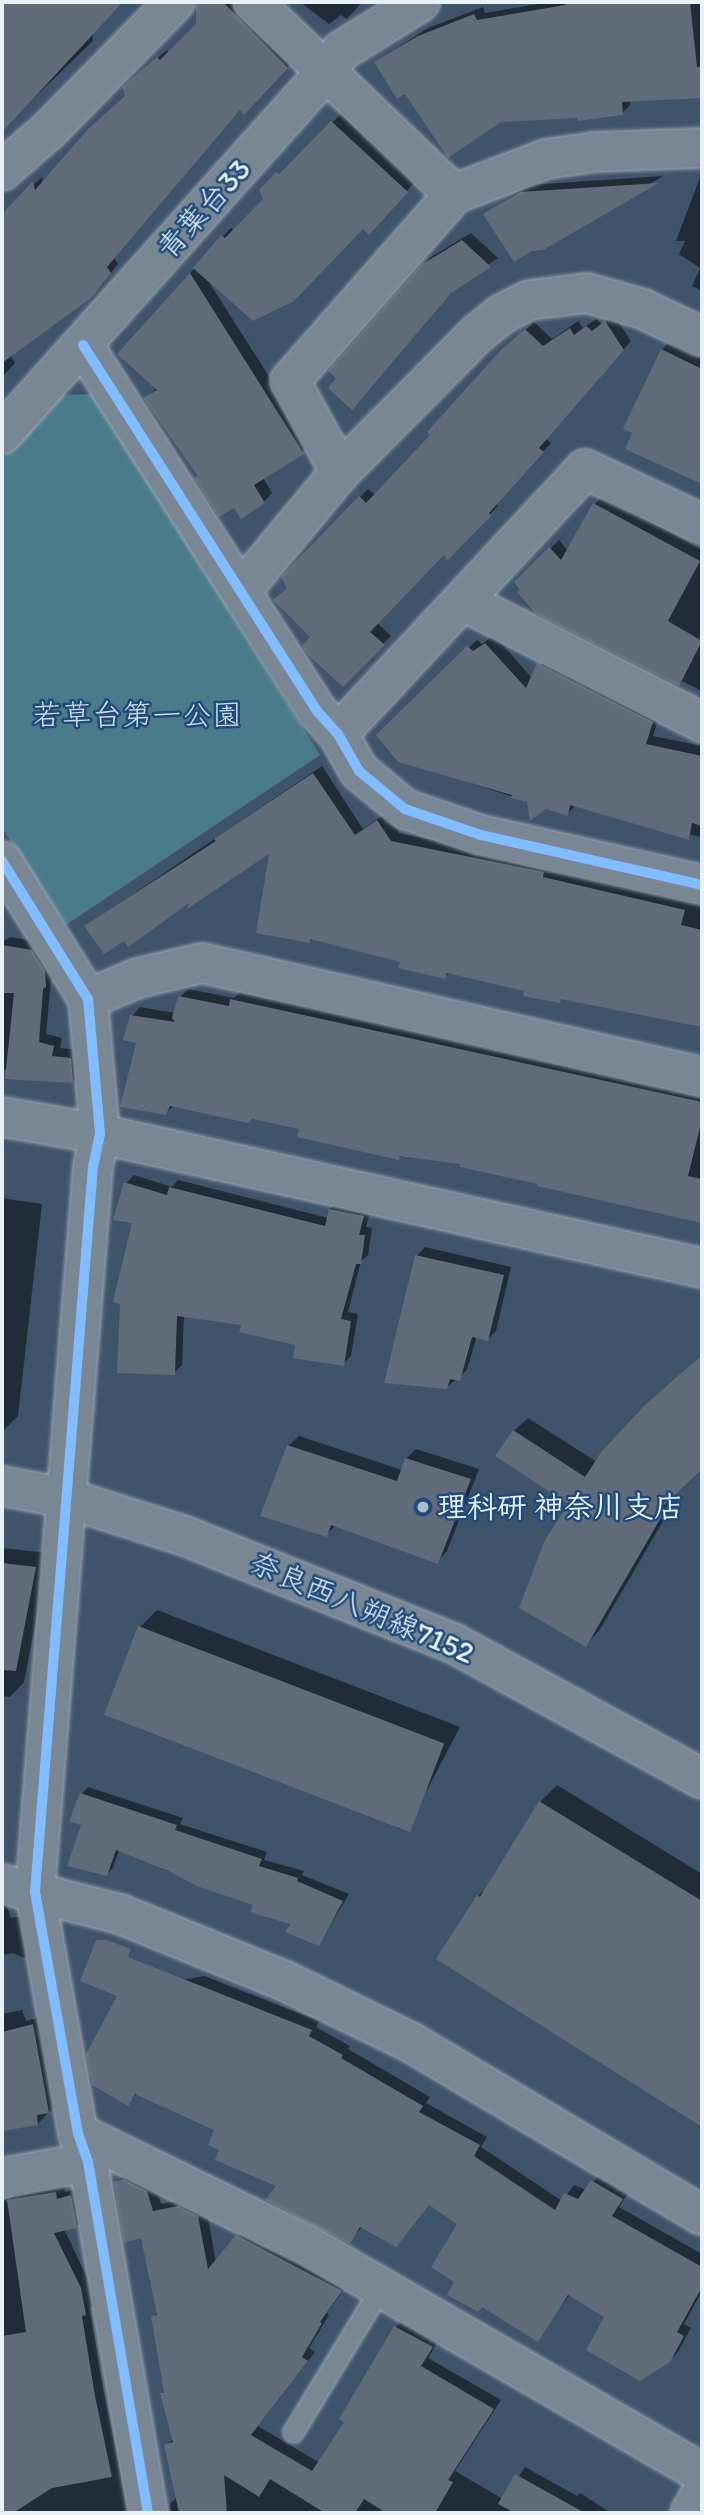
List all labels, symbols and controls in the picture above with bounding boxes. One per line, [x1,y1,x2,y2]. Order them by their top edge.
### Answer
street label: 青葉台33 [150,151,258,267]
park label: 若草台第一公園 [32,697,242,733]
place label: 理科研 神奈川支店 [437,1489,684,1525]
marker: 理科研 神奈川支店 [415,1499,431,1515]
street label: 奈良西八朔線7152 [244,1544,480,1672]

